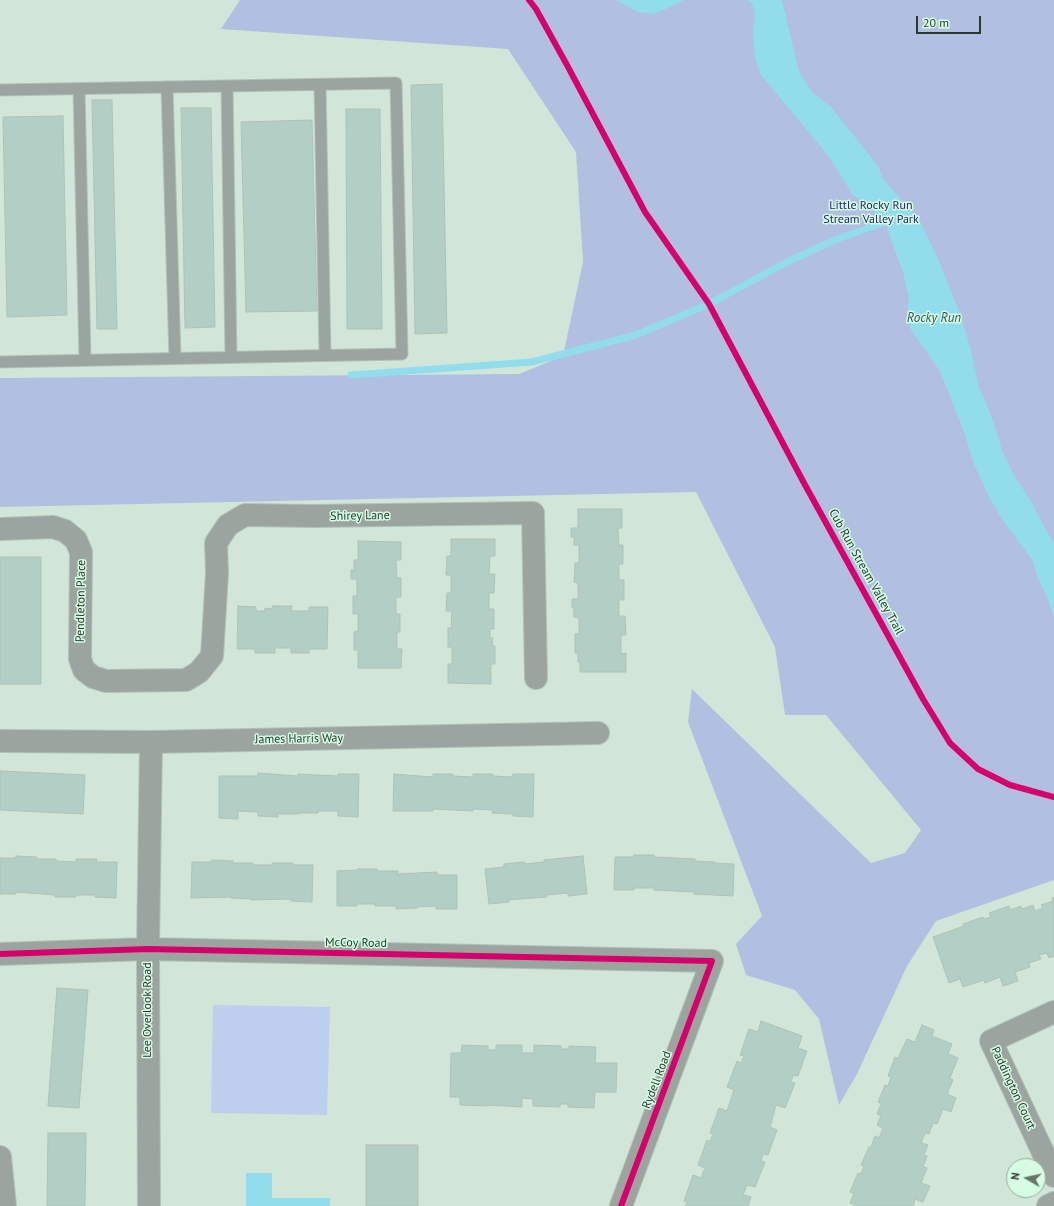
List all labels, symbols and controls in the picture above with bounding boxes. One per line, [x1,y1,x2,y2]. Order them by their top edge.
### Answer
scale bar [918,8,983,34]
text: 20 m [923,15,949,30]
park label: Little Rocky Run Stream Valley Park [823,199,919,227]
water label: Rocky Run [907,310,961,326]
street label: Cub Run Stream Valley Trail [825,507,907,637]
street label: Shirey Lane [330,508,390,524]
street label: Pendleton Place [73,560,89,642]
street label: James Harris Way [255,731,343,747]
street label: McCoy Road [325,935,387,951]
street label: Lee Overlook Road [141,962,155,1058]
street label: Paddington Court [988,1044,1038,1132]
street label: Rydell Road [639,1049,675,1111]
north arrow [1006,1158,1046,1198]
text: N [1008,1172,1023,1181]

